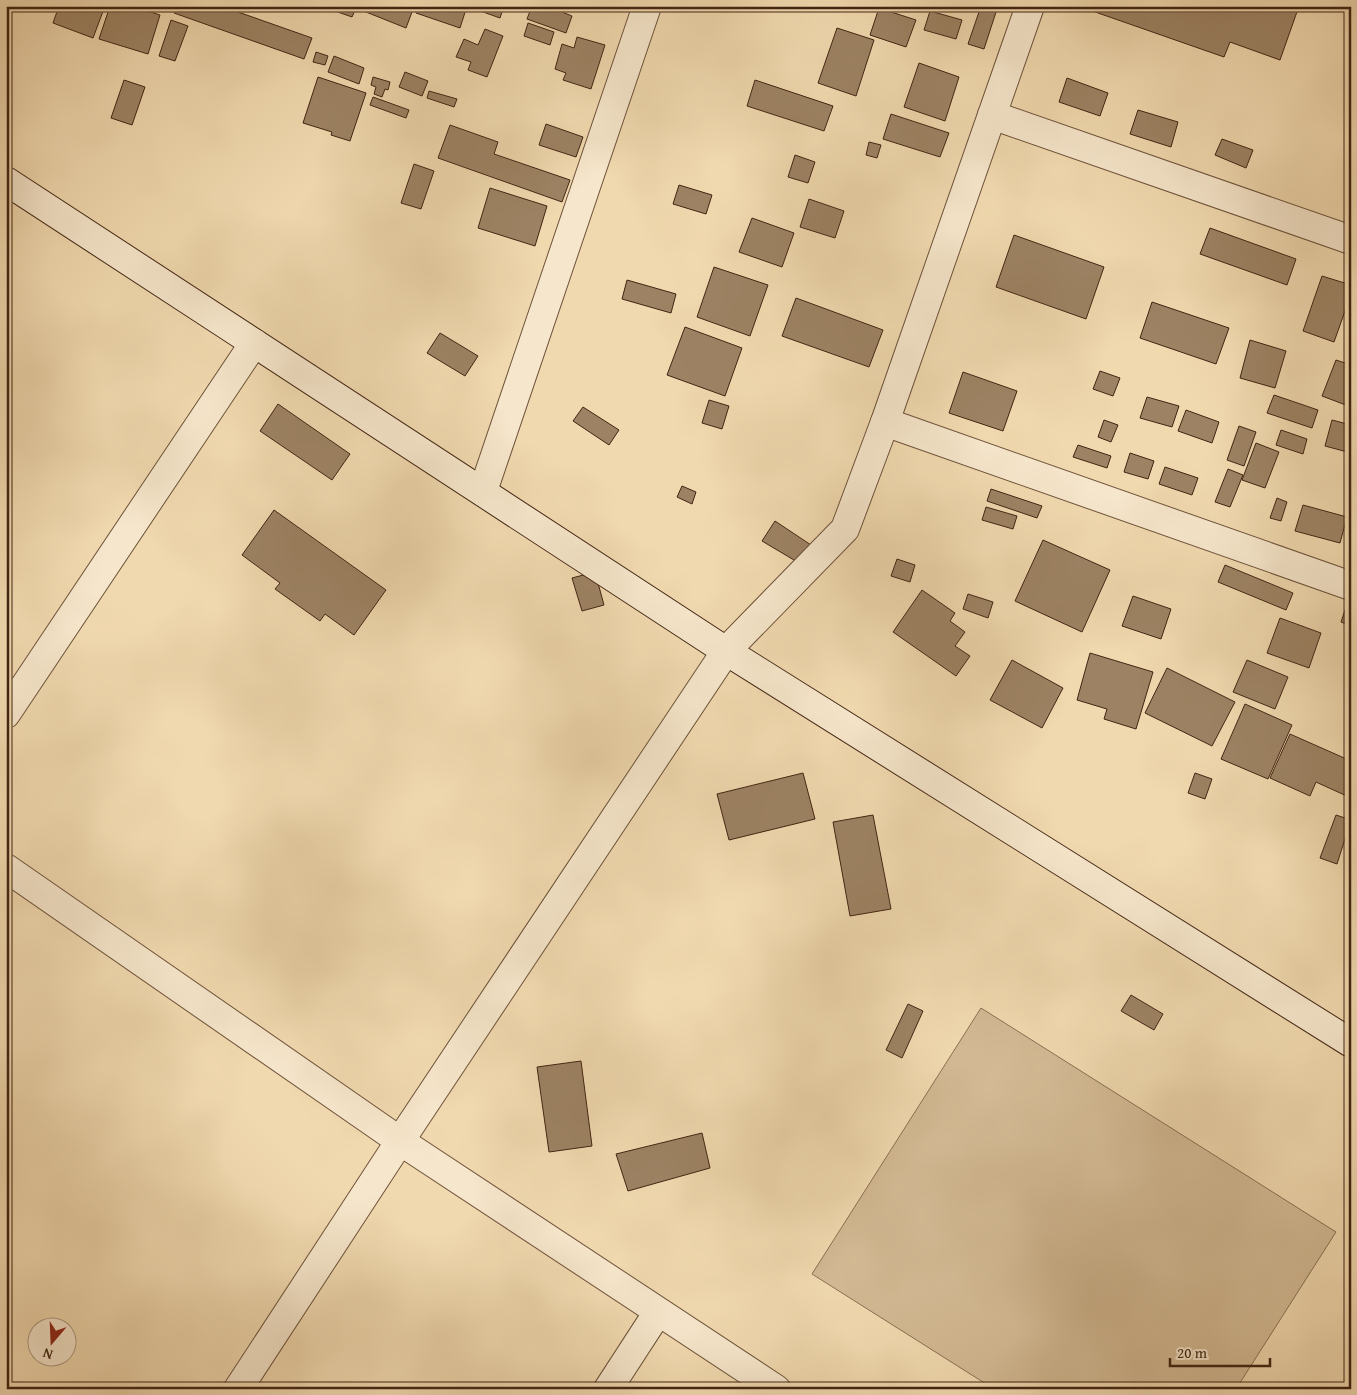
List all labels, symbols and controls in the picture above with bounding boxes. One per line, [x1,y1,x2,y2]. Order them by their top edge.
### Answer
north arrow [28,1318,78,1368]
scale bar [1170,1335,1270,1367]
text: 20 m [1177,1342,1208,1363]
text: N [39,1343,55,1365]

